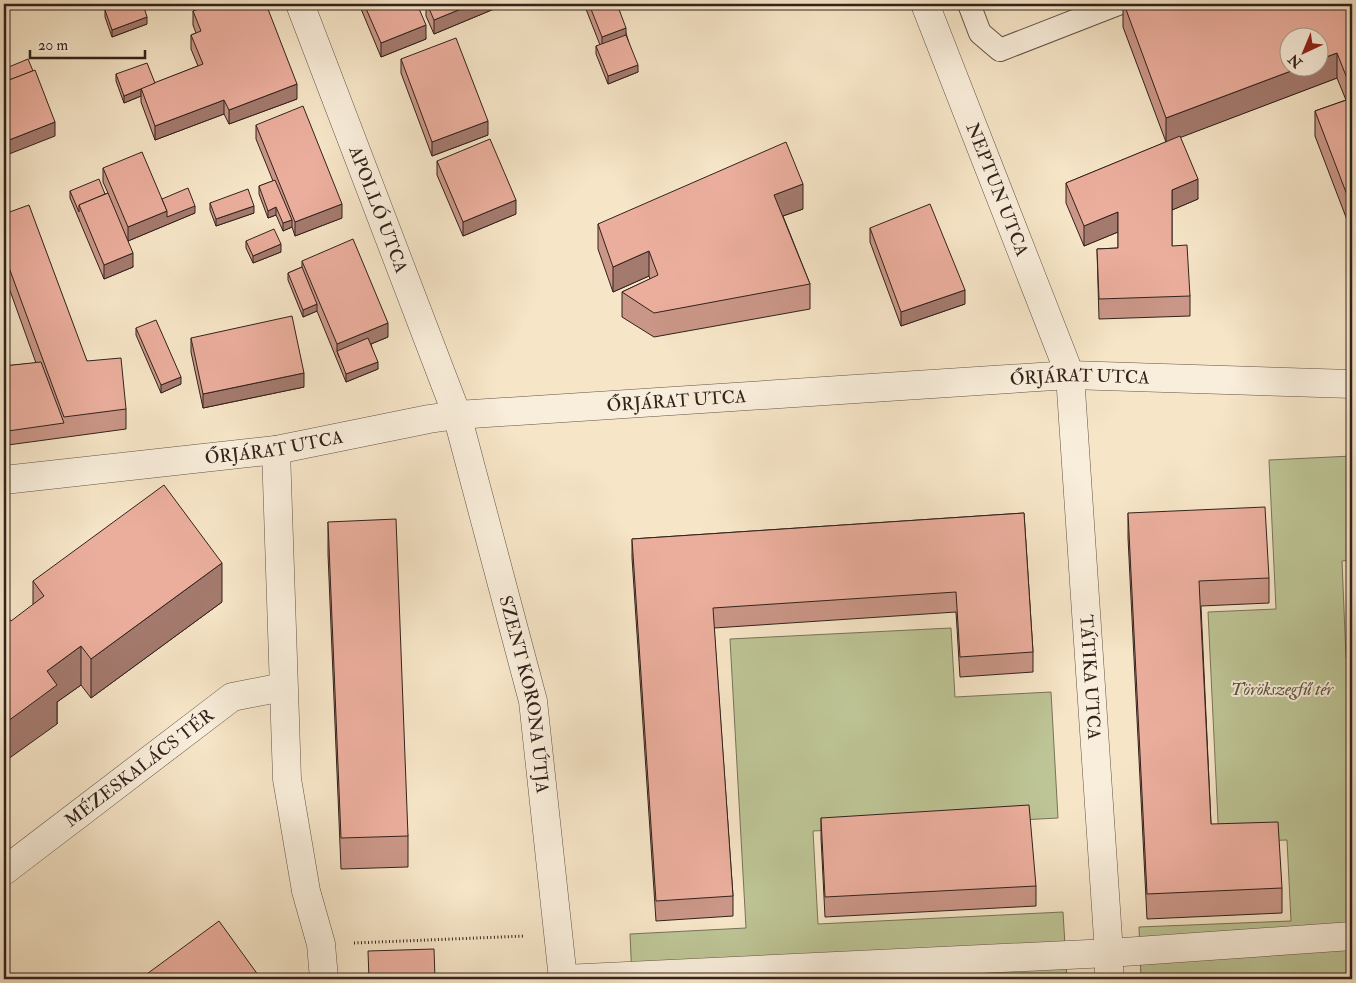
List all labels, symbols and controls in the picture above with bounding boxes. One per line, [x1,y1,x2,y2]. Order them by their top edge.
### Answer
scale bar [30,28,145,60]
north arrow [1278,28,1328,78]
text: 20 m [38,36,68,55]
text: N [1285,50,1306,72]
street label: NEPTUN UTCA [961,119,1034,260]
street label: APOLLÓ UTCA [343,142,413,277]
street label: ŐRJÁRAT UTCA [1009,364,1150,391]
street label: ŐRJÁRAT UTCA [606,385,748,417]
street label: ŐRJÁRAT UTCA [204,426,346,470]
street label: SZENT KORONA ÚTJA [494,593,554,795]
street label: TÁTIKA UTCA [1074,614,1106,741]
park label: Törökszegfű tér [1231,678,1334,701]
street label: MÉZESKALÁCS TÉR [60,703,220,833]

